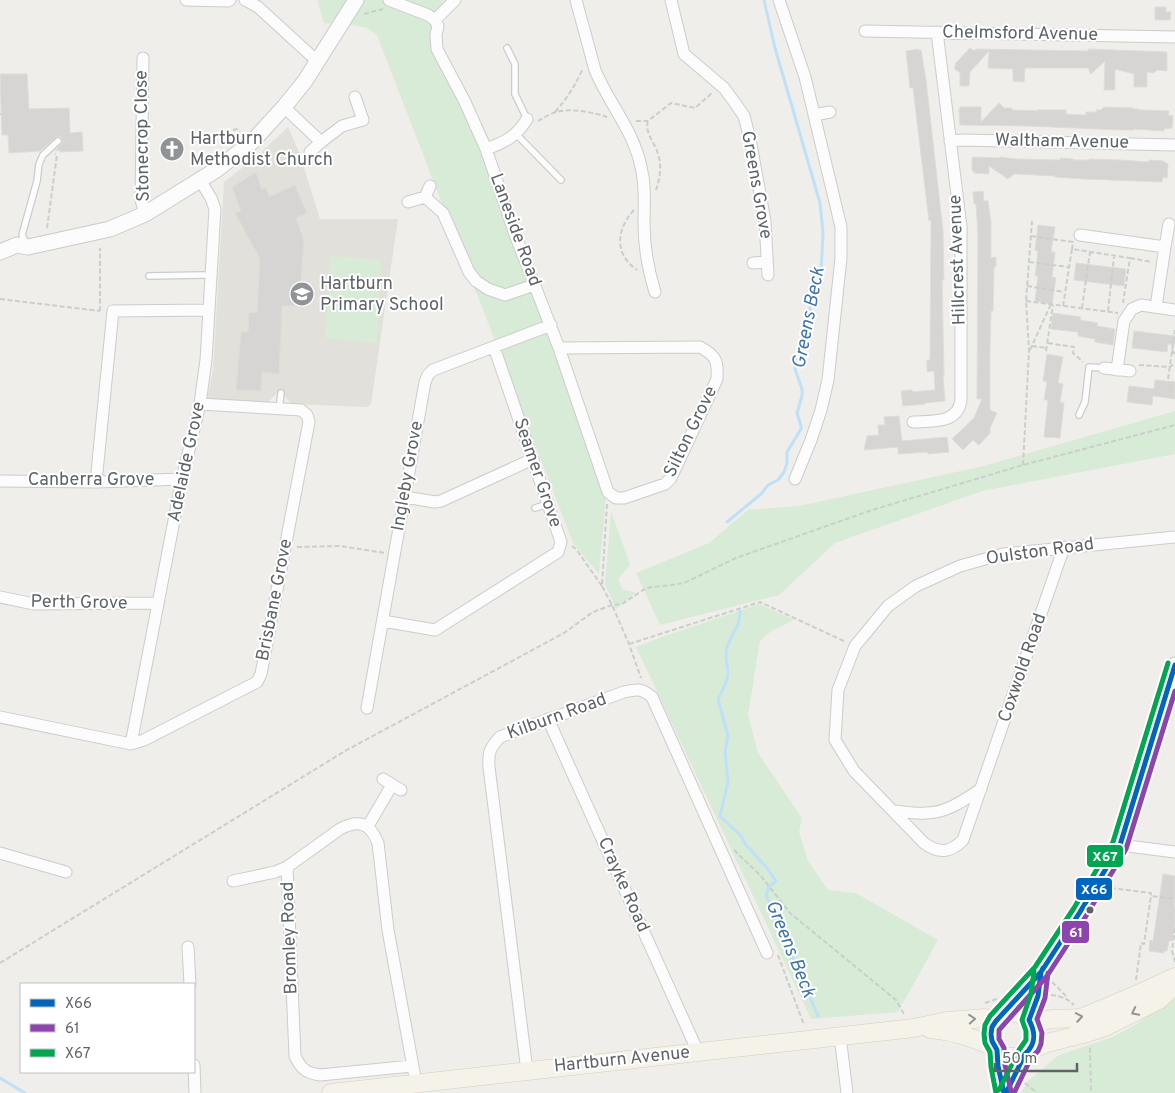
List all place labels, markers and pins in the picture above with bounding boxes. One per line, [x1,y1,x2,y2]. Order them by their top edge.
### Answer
place label: Hartburn Methodist Church [190,128,333,172]
church icon: Hartburn Methodist Church [159,136,185,162]
place label: Hartburn Primary School [320,273,444,317]
school or university icon: Hartburn Primary School [289,281,315,307]
unlabelled marker [1085,905,1095,915]

